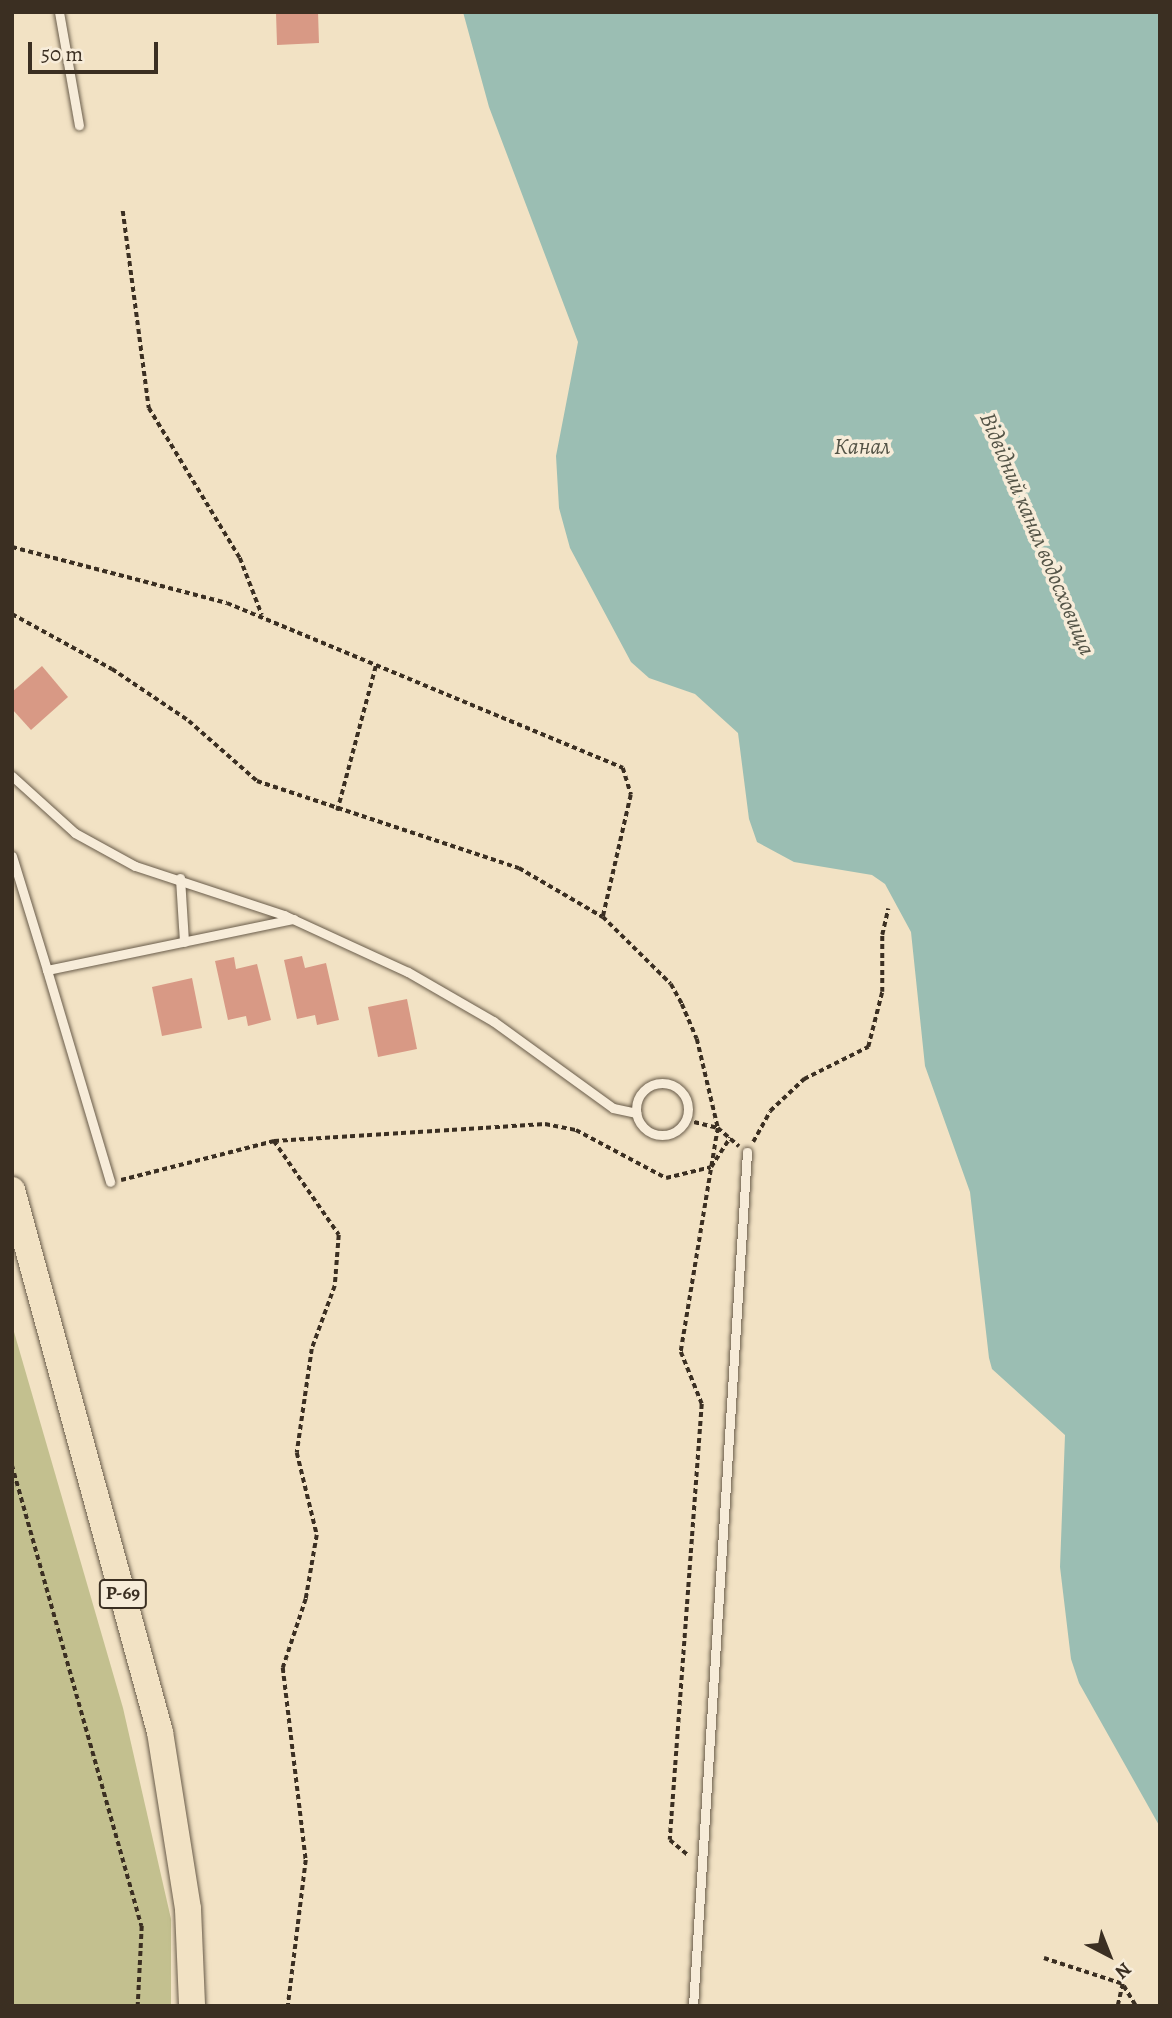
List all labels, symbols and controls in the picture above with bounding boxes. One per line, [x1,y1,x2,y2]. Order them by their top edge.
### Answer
scale bar [32,28,161,72]
text: 50 m [41,40,83,68]
water label: Відвідний канал водосховища [973,408,1101,660]
water label: Канал [834,433,890,461]
road number: Р-69 [99,1578,148,1610]
north arrow [1074,1920,1144,1990]
text: N [1109,1956,1137,1985]

